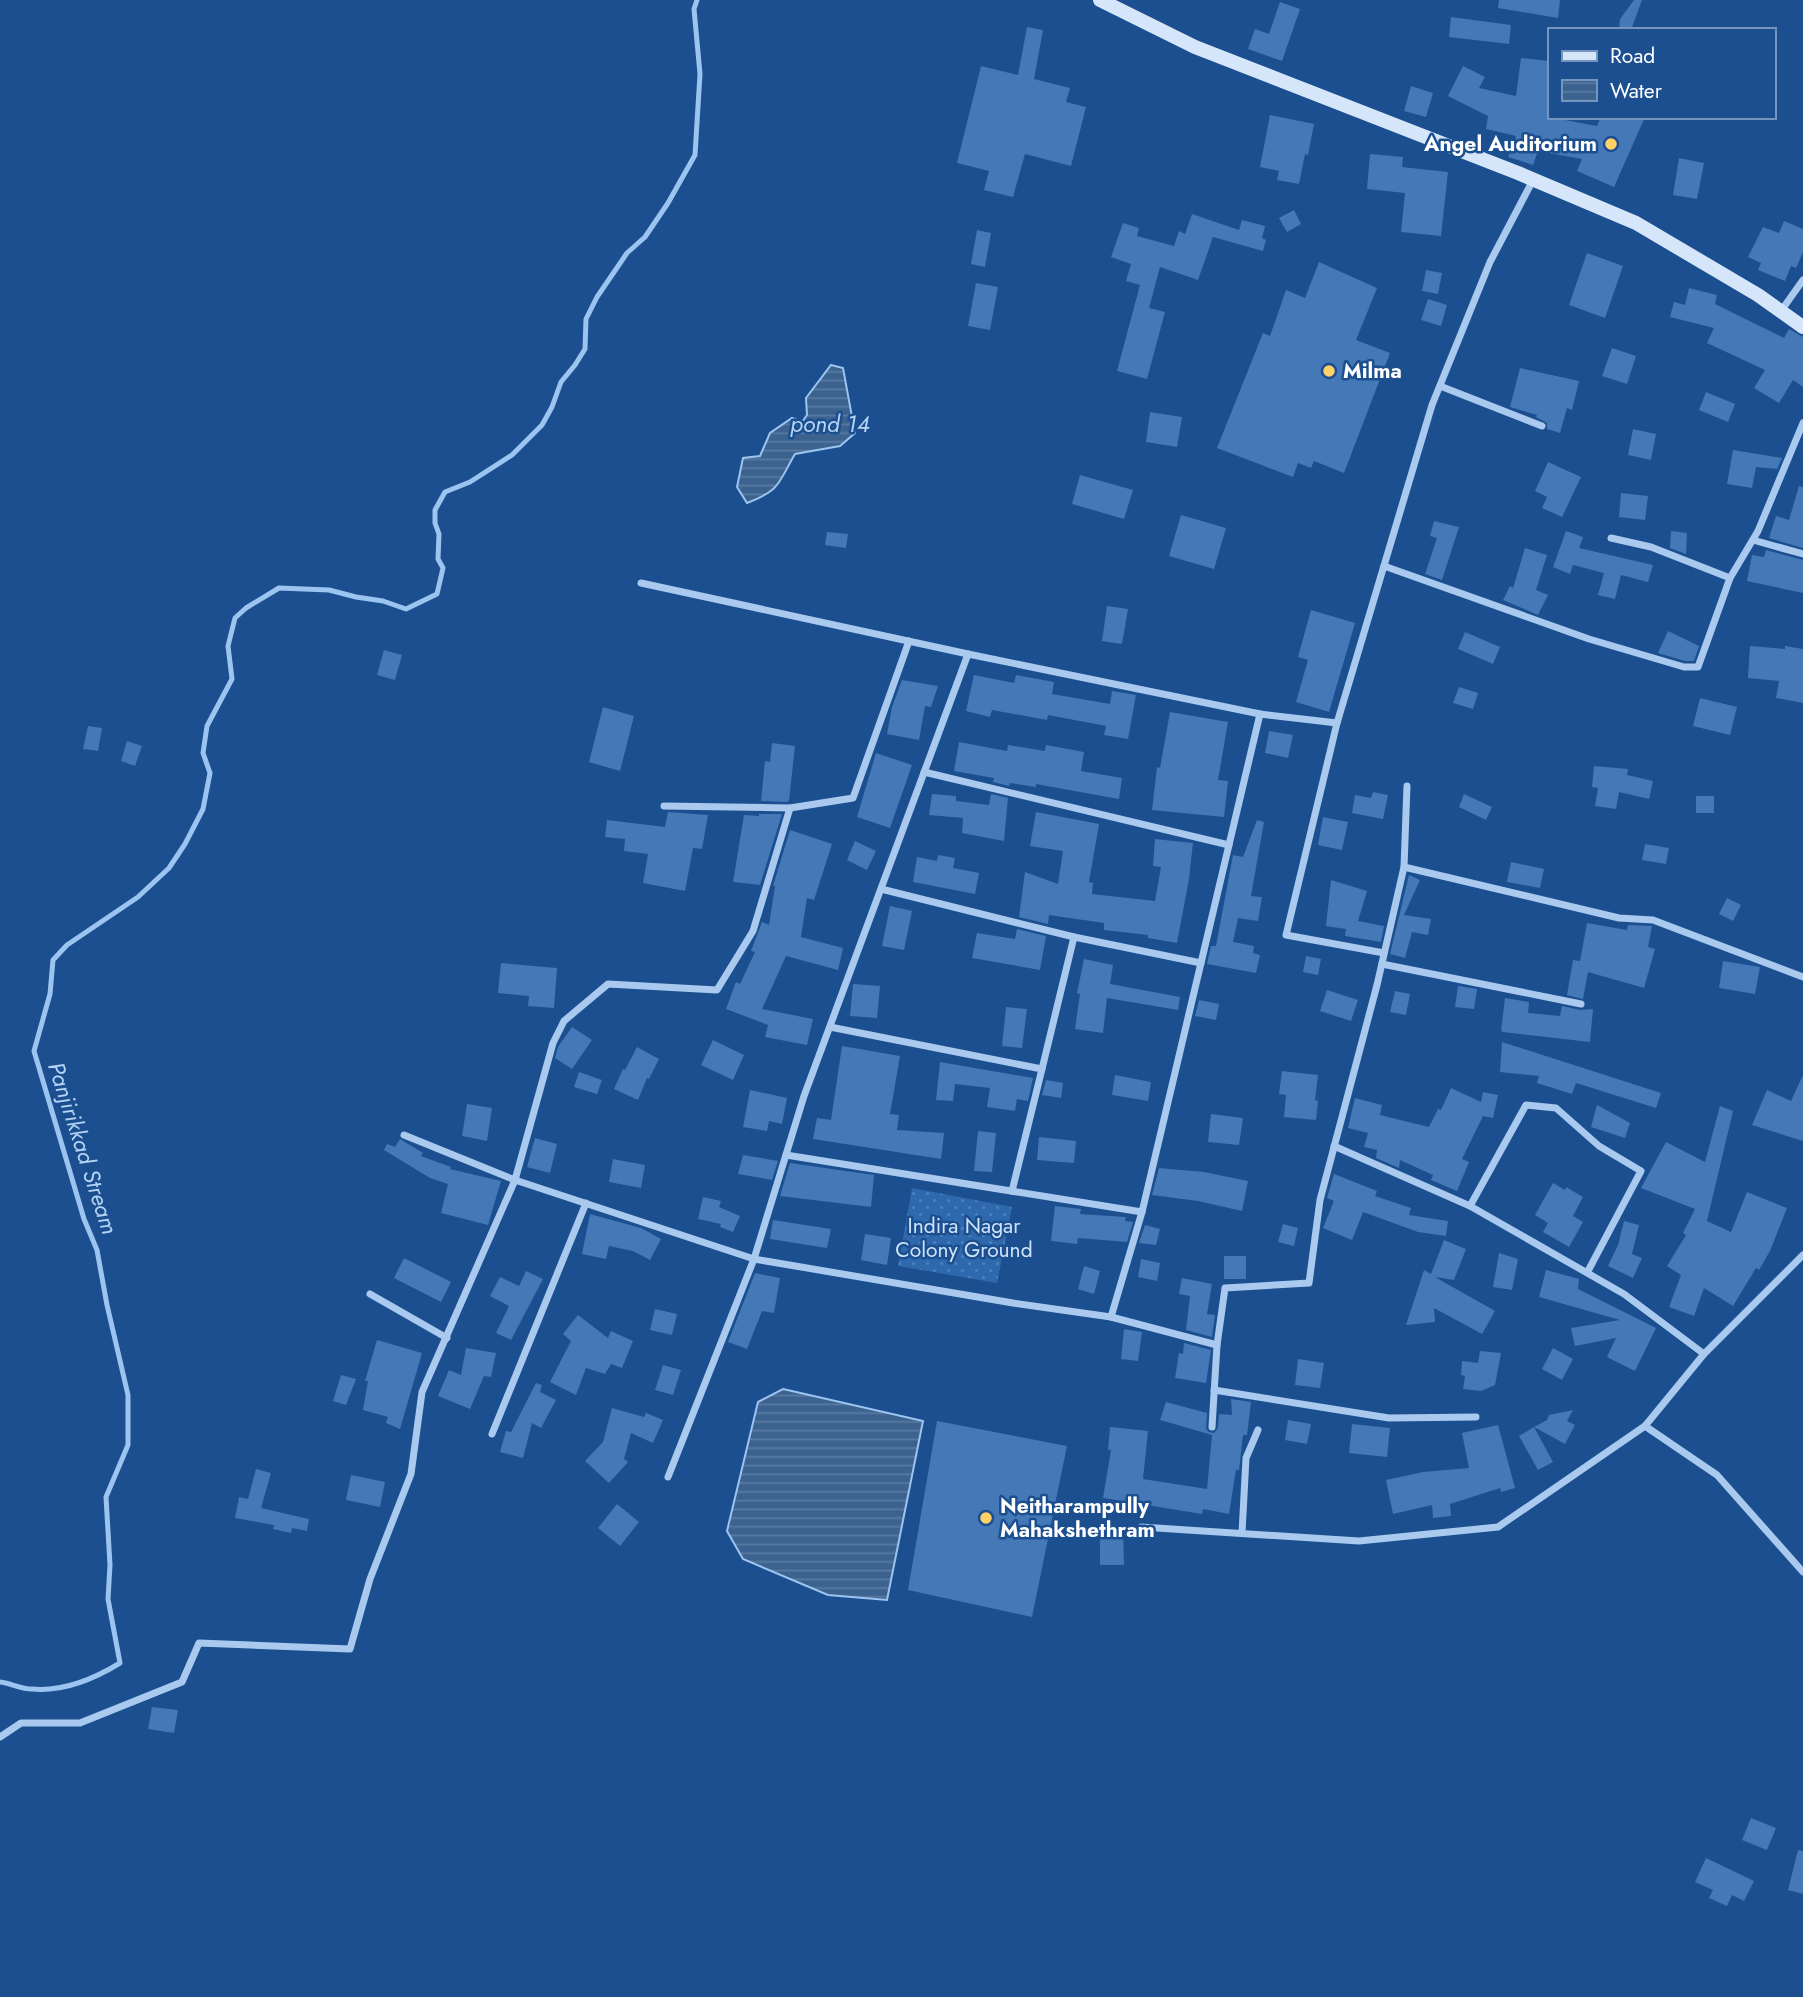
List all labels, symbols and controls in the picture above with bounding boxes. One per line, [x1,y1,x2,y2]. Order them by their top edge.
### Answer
legend [1548,28,1775,119]
text: Road [1610,41,1655,71]
text: Water [1610,76,1663,106]
place label: Angel Auditorium [1423,129,1597,159]
marker: Angel Auditorium [1603,136,1619,152]
place label: Milma [1343,356,1402,386]
marker: Milma [1321,363,1337,379]
water label: pond 14 [790,407,870,441]
water label: Panjirikkad Stream [39,1057,127,1239]
park label: Indira Nagar Colony Ground [895,1211,1033,1265]
place label: Neitharampully Mahakshethram [1000,1491,1155,1545]
marker: Neitharampully Mahakshethram [978,1510,994,1526]

